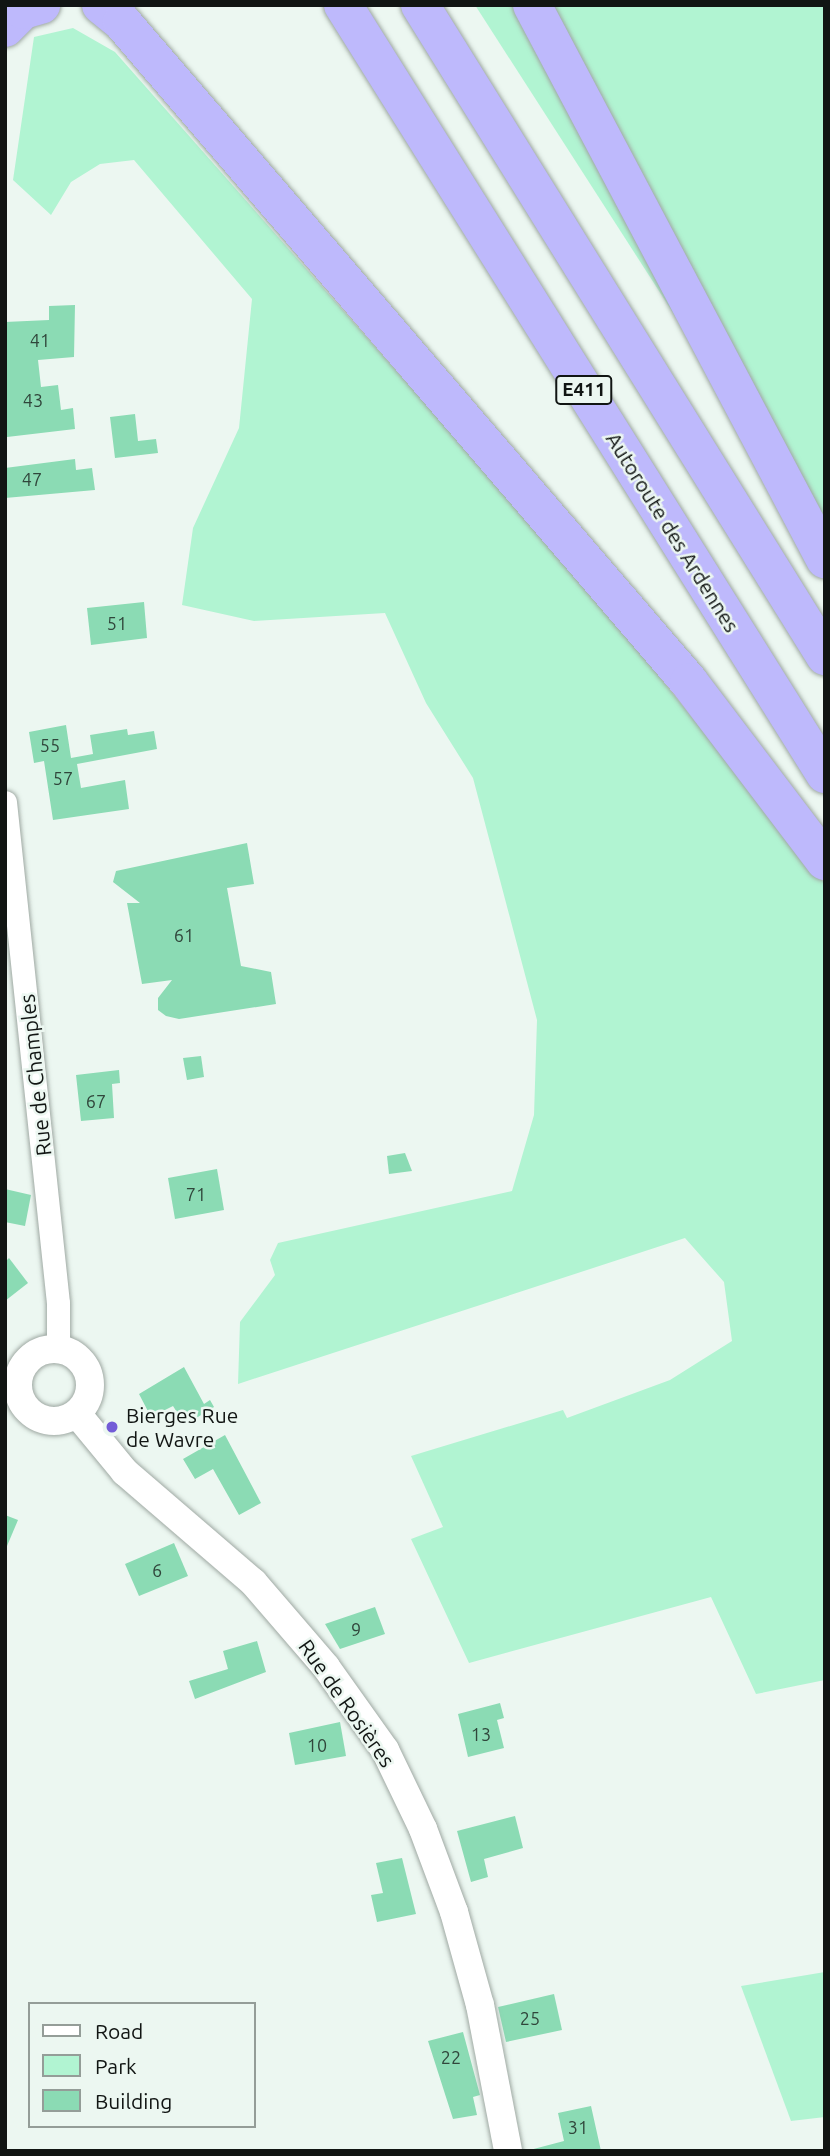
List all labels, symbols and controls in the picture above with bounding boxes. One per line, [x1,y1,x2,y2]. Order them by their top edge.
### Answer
house number: 41 [30,329,50,351]
road number: E411 [554,374,614,406]
house number: 43 [23,389,43,411]
street label: Autoroute des Ardennes [601,427,745,637]
house number: 47 [22,468,42,490]
house number: 51 [107,612,127,634]
house number: 55 [40,734,60,756]
house number: 57 [53,767,73,789]
house number: 61 [174,924,194,946]
street label: Rue de Champles [14,993,56,1157]
house number: 67 [86,1090,106,1112]
house number: 71 [186,1183,206,1205]
place label: Bierges Rue de Wavre [126,1402,238,1452]
marker: Bierges Rue de Wavre [104,1419,120,1435]
house number: 6 [152,1559,162,1581]
house number: 9 [351,1618,361,1640]
street label: Rue de Rosières [294,1634,400,1772]
house number: 13 [471,1723,491,1745]
house number: 10 [307,1734,327,1756]
legend [28,2002,256,2128]
house number: 25 [520,2007,540,2029]
text: Road [95,2019,143,2043]
house number: 22 [441,2046,461,2068]
text: Park [95,2054,137,2078]
text: Building [95,2089,172,2113]
house number: 31 [568,2116,588,2138]

